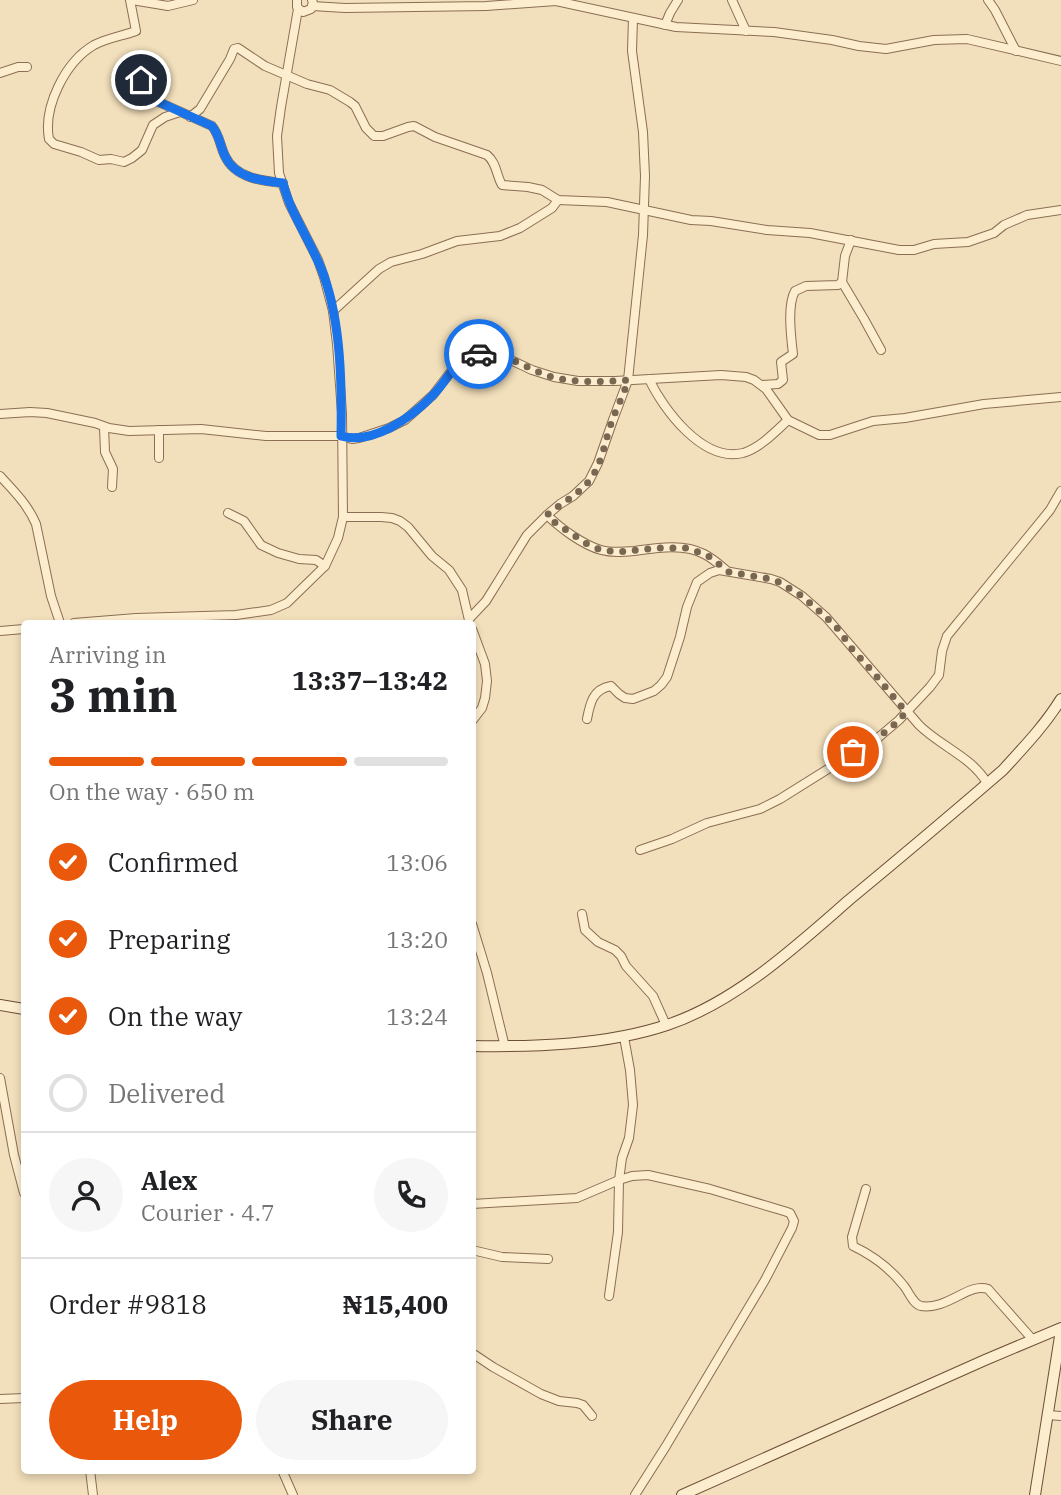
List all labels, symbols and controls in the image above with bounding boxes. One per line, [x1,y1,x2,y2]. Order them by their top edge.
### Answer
pin [111,50,171,110]
icon: home [122,61,160,99]
courier [444,319,514,389]
icon: car [460,335,498,373]
text: Arriving in [49,639,166,669]
text: 13:37–13:42 [292,663,448,697]
text: 3 min [49,665,178,725]
pin [823,722,883,782]
icon: bag [834,733,872,771]
text: On the way · 650 m [49,776,255,806]
icon: check [49,843,87,881]
text: Confirmed [108,845,239,879]
text: 13:06 [386,847,448,877]
icon: check [49,920,87,958]
text: Preparing [108,922,230,956]
text: 13:20 [386,924,448,954]
icon: check [49,997,87,1035]
text: On the way [108,999,242,1033]
text: 13:24 [386,1001,448,1031]
text: Delivered [108,1076,225,1110]
button: person [49,1158,123,1232]
button: phone [374,1158,448,1232]
text: Alex [141,1163,197,1197]
text: Courier · 4.7 [141,1197,275,1227]
text: Order #9818 [49,1287,207,1321]
text: ₦15,400 [343,1287,448,1321]
button: Help [49,1380,242,1460]
button: Share [256,1380,448,1460]

